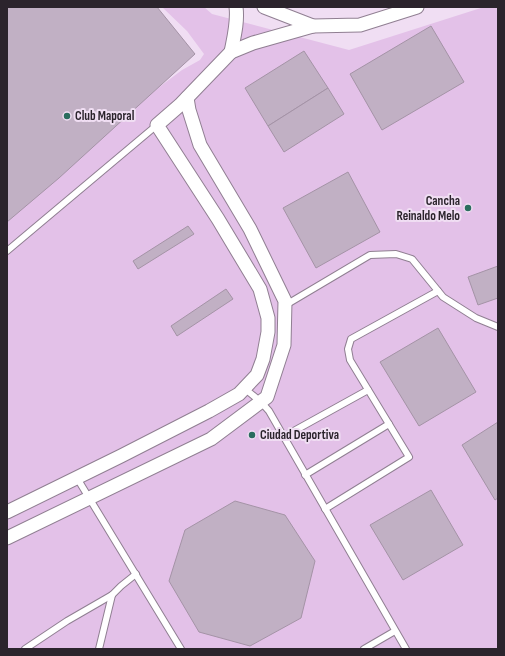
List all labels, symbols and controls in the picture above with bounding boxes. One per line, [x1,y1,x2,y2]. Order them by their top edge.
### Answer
place label: Club Maporal [75,108,135,124]
marker: Club Maporal [62,111,72,121]
place label: Cancha Reinaldo Melo [396,193,460,224]
marker: Cancha Reinaldo Melo [463,203,473,213]
place label: Ciudad Deportiva [260,427,339,443]
marker: Ciudad Deportiva [247,430,257,440]

